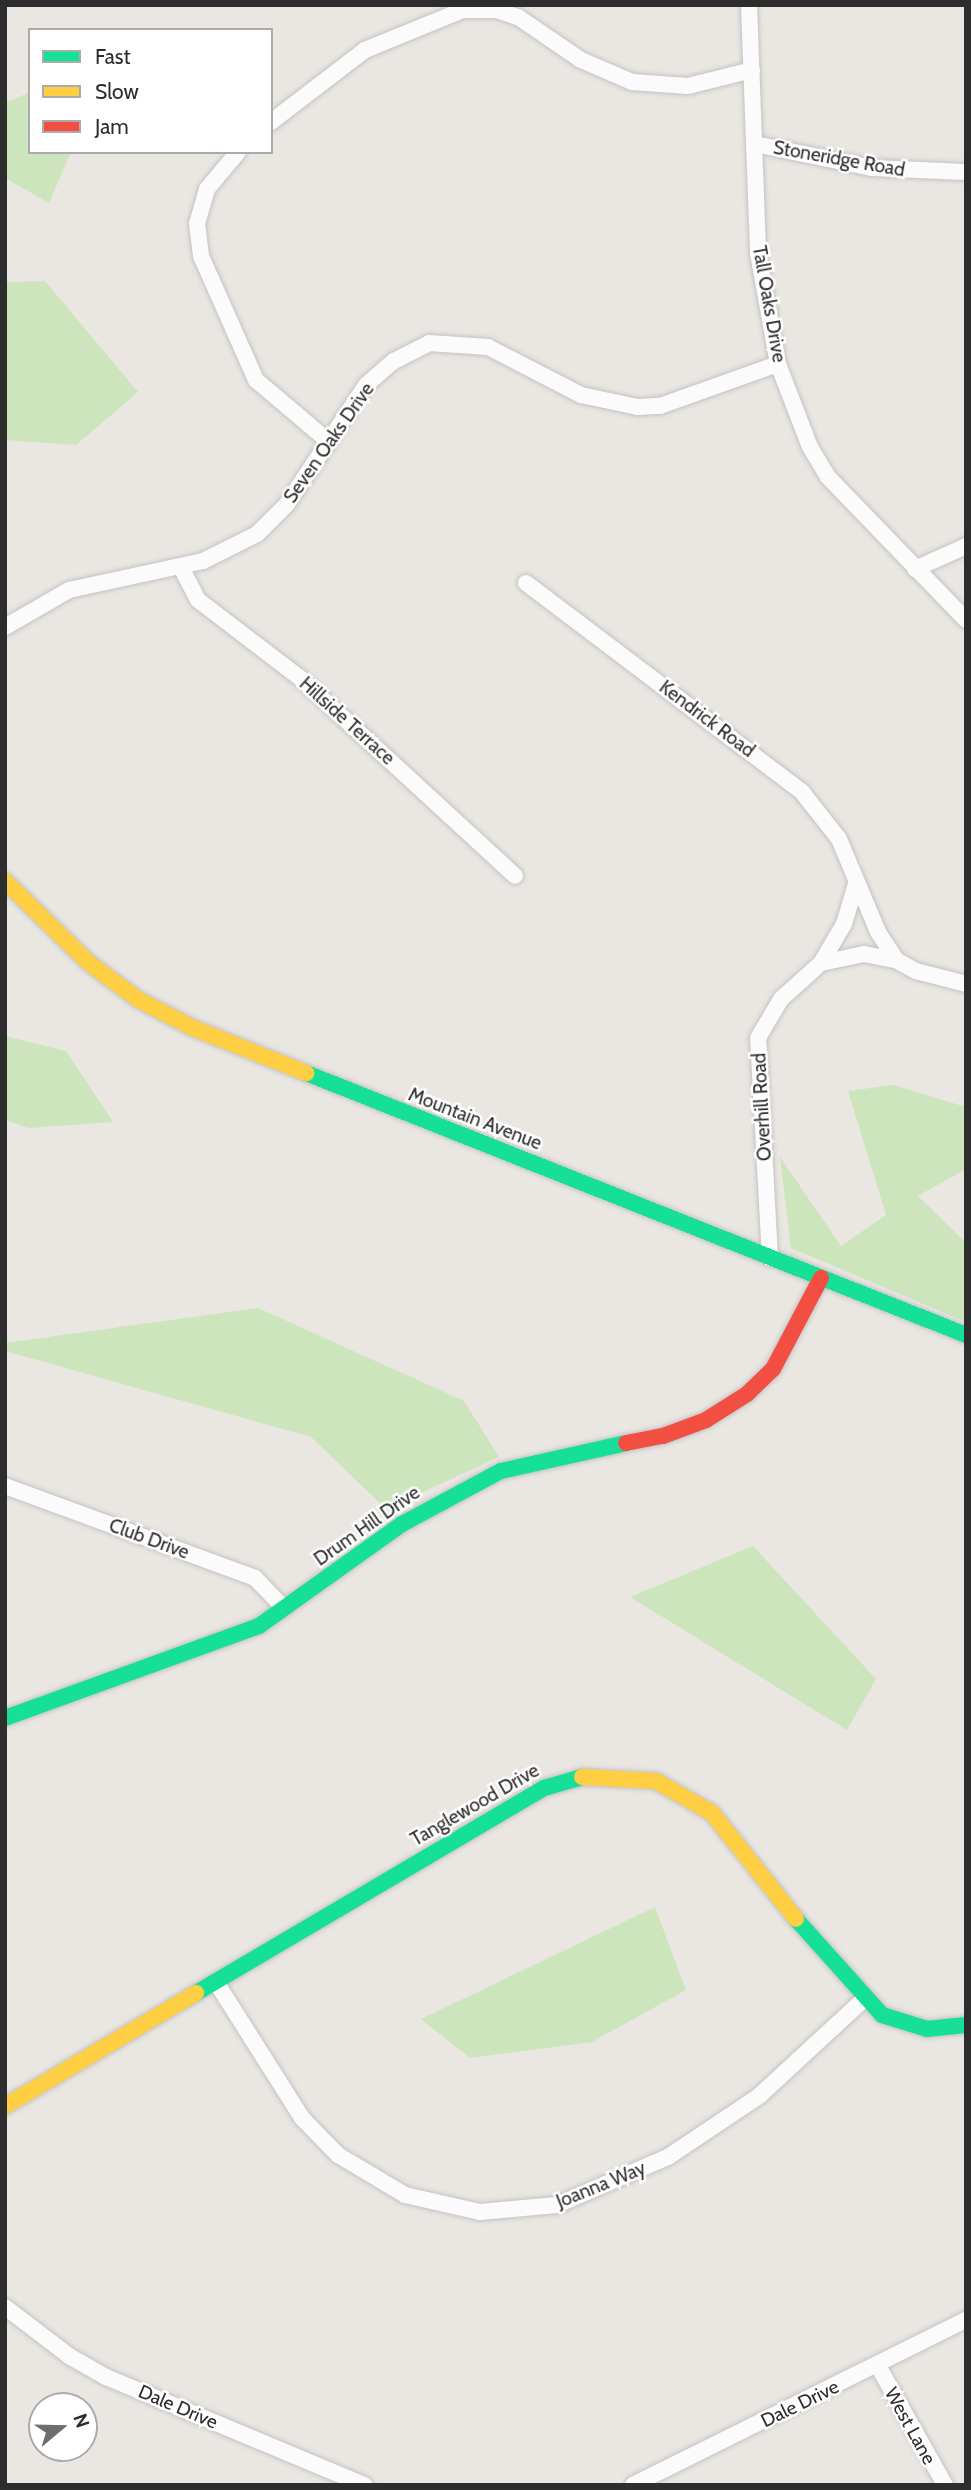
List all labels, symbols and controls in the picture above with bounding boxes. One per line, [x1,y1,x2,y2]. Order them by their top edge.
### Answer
legend [28,28,273,154]
text: Fast [95,44,131,69]
text: Slow [95,79,139,104]
text: Jam [95,114,129,139]
street label: Stoneridge Road [771,136,907,182]
street label: Tall Oaks Drive [748,244,790,364]
street label: Seven Oaks Drive [279,379,379,507]
street label: Hillside Terrace [295,672,399,770]
street label: Kendrick Road [655,676,759,762]
street label: Overhill Road [748,1052,776,1162]
street label: Mountain Avenue [405,1083,545,1155]
street label: Drum Hill Drive [310,1481,424,1571]
street label: Club Drive [106,1514,192,1564]
street label: Tanglewood Drive [407,1759,543,1851]
street label: Joanna Way [553,2157,649,2213]
street label: Dale Drive [757,2375,843,2433]
street label: Dale Drive [135,2380,221,2434]
street label: West Lane [880,2384,940,2468]
north arrow [28,2392,98,2462]
text: N [68,2411,94,2431]

